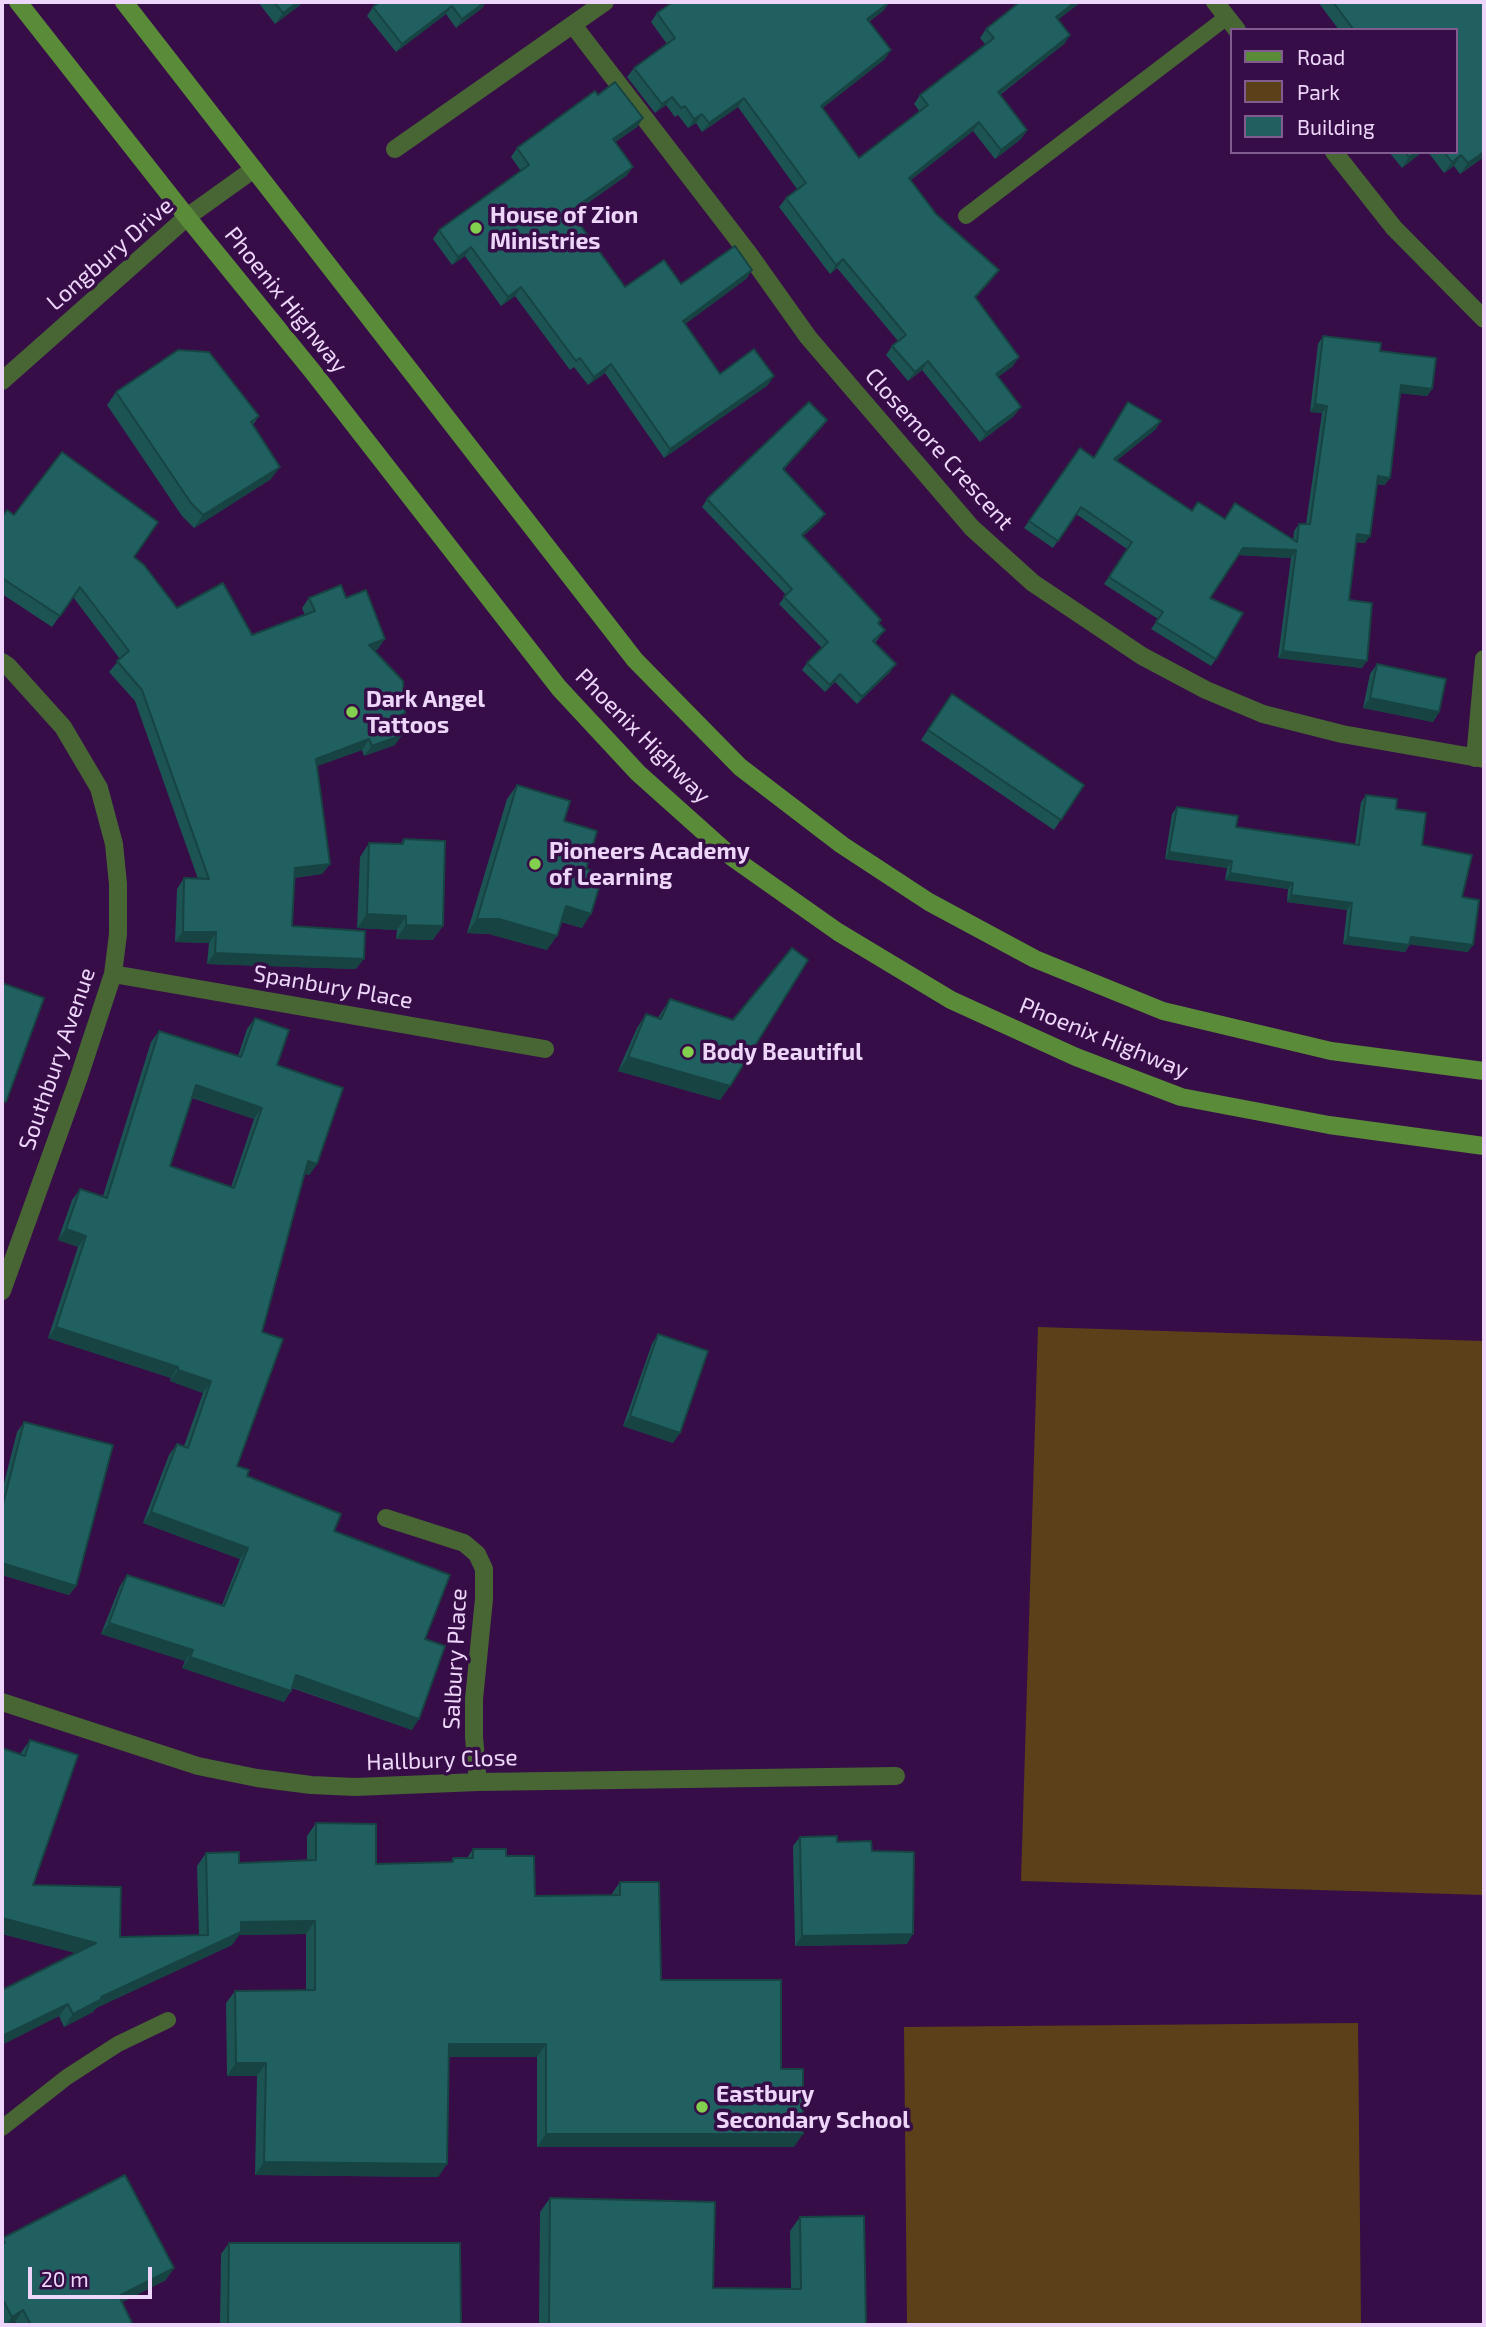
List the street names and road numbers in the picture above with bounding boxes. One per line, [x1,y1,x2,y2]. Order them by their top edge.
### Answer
street label: Longbury Drive [41,192,179,316]
street label: Phoenix Highway [219,222,353,378]
street label: Closemore Crescent [859,362,1019,536]
street label: Phoenix Highway [570,663,716,809]
street label: Spanbury Place [251,959,415,1015]
street label: Southbury Avenue [13,964,101,1154]
street label: Phoenix Highway [1016,992,1192,1084]
street label: Salbury Place [438,1588,472,1730]
street label: Hallbury Close [366,1744,518,1776]

